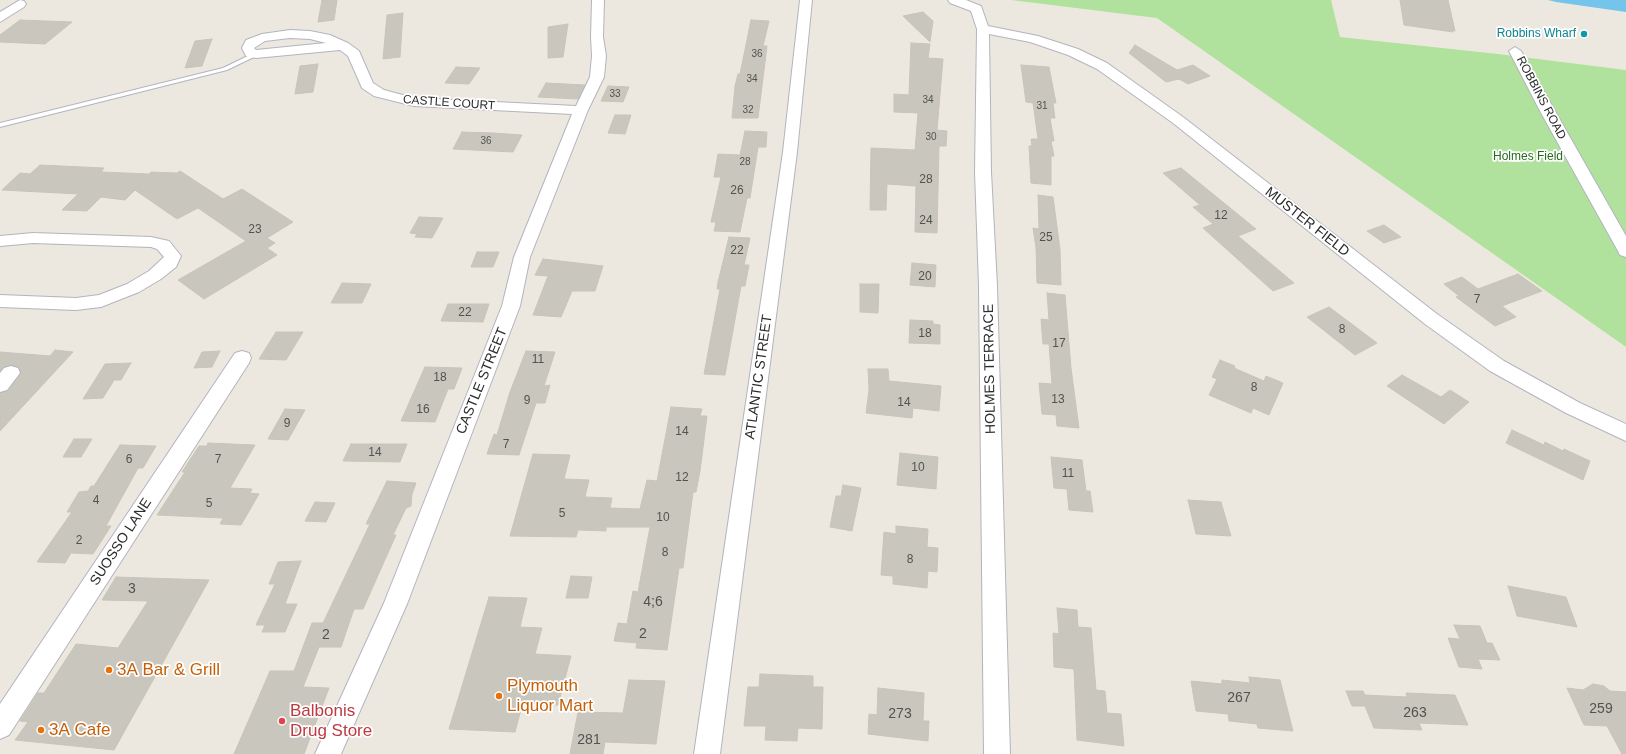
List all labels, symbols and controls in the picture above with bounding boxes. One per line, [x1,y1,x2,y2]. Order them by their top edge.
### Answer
place label: Robbins Wharf [1497,27,1576,41]
marker: Robbins Wharf [1579,29,1589,39]
house number: 36 [751,48,763,60]
street label: ROBBINS ROAD [1513,54,1569,142]
house number: 34 [746,73,758,85]
house number: 33 [609,88,621,100]
street label: CASTLE COURT [402,93,496,113]
house number: 34 [922,94,934,106]
house number: 31 [1036,100,1048,112]
house number: 32 [742,104,754,116]
house number: 30 [925,131,937,143]
house number: 36 [480,135,492,147]
park label: Holmes Field [1493,150,1563,164]
house number: 28 [739,156,751,168]
house number: 28 [919,173,933,187]
house number: 26 [730,184,744,198]
street label: MUSTER FIELD [1261,184,1353,260]
house number: 12 [1214,209,1228,223]
house number: 24 [919,214,933,228]
house number: 23 [248,223,262,237]
house number: 25 [1039,231,1053,245]
house number: 22 [730,244,744,258]
house number: 20 [918,270,932,284]
house number: 7 [1474,293,1480,307]
street label: HOLMES TERRACE [980,304,1000,434]
house number: 22 [458,306,472,320]
street label: ATLANTIC STREET [742,314,776,440]
house number: 8 [1339,323,1345,337]
street label: CASTLE STREET [453,325,511,437]
house number: 18 [918,327,932,341]
house number: 17 [1052,337,1066,351]
house number: 11 [532,353,544,367]
house number: 18 [433,371,447,385]
house number: 8 [1251,381,1257,395]
house number: 13 [1051,393,1065,407]
house number: 9 [524,394,530,408]
house number: 14 [897,396,911,410]
house number: 16 [416,403,430,417]
house number: 9 [284,417,290,431]
house number: 14 [675,425,689,439]
house number: 7 [503,438,509,452]
house number: 14 [368,446,382,460]
house number: 6 [126,453,132,467]
house number: 7 [215,453,221,467]
house number: 10 [911,461,925,475]
house number: 11 [1062,467,1074,481]
house number: 12 [675,471,689,485]
house number: 4 [93,494,99,508]
street label: SUOSSO LANE [87,495,155,589]
house number: 5 [206,497,212,511]
house number: 5 [559,507,565,521]
house number: 10 [656,511,670,525]
house number: 2 [76,534,82,548]
house number: 8 [662,546,668,560]
house number: 8 [907,553,913,567]
house number: 3 [128,581,136,597]
house number: 4;6 [643,594,663,610]
house number: 2 [639,626,647,642]
house number: 2 [322,627,330,643]
place label: 3A Bar & Grill [117,660,220,680]
marker: 3A Bar & Grill [104,665,114,675]
place label: Plymouth Liquor Mart [507,676,593,716]
house number: 267 [1227,690,1251,706]
marker: Plymouth Liquor Mart [494,691,504,701]
place label: Balbonis Drug Store [290,701,372,741]
house number: 259 [1589,701,1613,717]
house number: 263 [1403,705,1427,721]
house number: 273 [888,706,912,722]
marker: Balbonis Drug Store [277,716,287,726]
place label: 3A Cafe [49,720,110,740]
marker: 3A Cafe [36,725,46,735]
house number: 281 [577,732,601,748]

